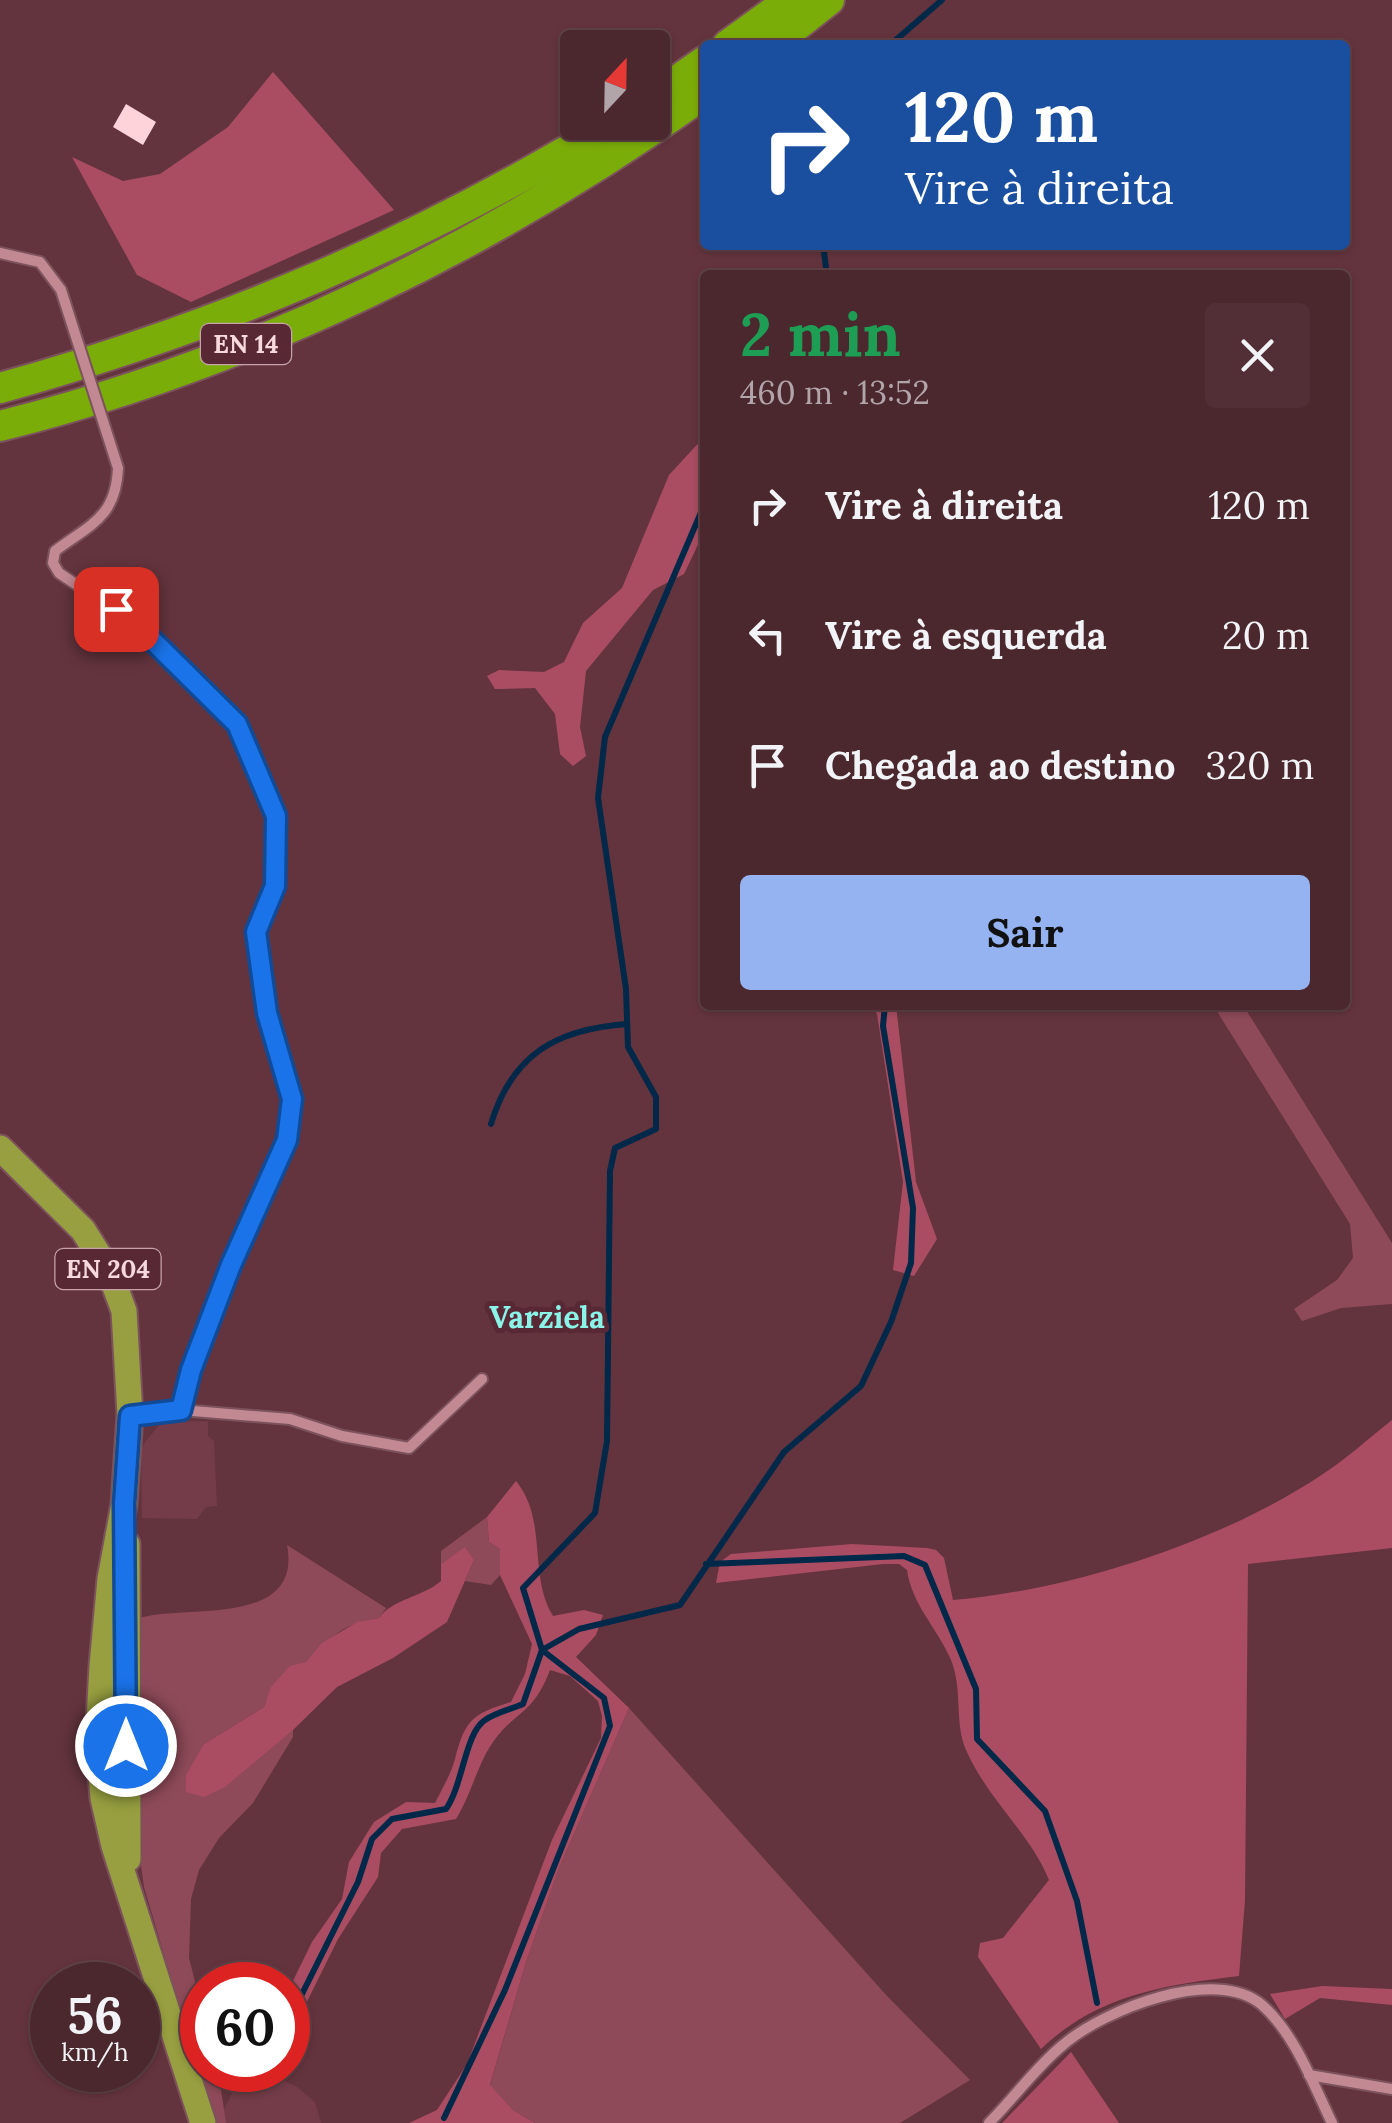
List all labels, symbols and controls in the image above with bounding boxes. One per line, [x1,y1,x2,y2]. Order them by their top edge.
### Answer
north arrow [560,30,670,140]
map controls [560,30,670,140]
text: 120 m [905,72,1098,161]
icon: right [740,80,870,210]
text: Vire à direita [905,159,1174,216]
text: 2 min [740,296,901,372]
button: close [1205,303,1310,408]
road number: EN 14 [201,324,291,364]
text: 460 m · 13:52 [740,372,930,413]
icon: right [740,478,795,533]
text: Vire à direita [825,481,1063,529]
text: 120 m [1208,481,1310,529]
pin [74,567,159,652]
icon: arrive [89,582,144,637]
icon: left [740,608,795,663]
text: Vire à esquerda [825,611,1107,659]
text: 20 m [1222,611,1310,659]
icon: arrive [740,738,795,793]
text: Chegada ao destino [825,741,1175,789]
text: 320 m [1205,741,1315,789]
button: Sair [740,875,1310,990]
road number: EN 204 [56,1249,160,1289]
district label: Varziela [489,1298,605,1336]
position arrow [74,1694,178,1798]
speed limit sign: 60 [180,1962,310,2092]
text: 56 [67,1983,123,2047]
text: km/h [61,2036,129,2068]

